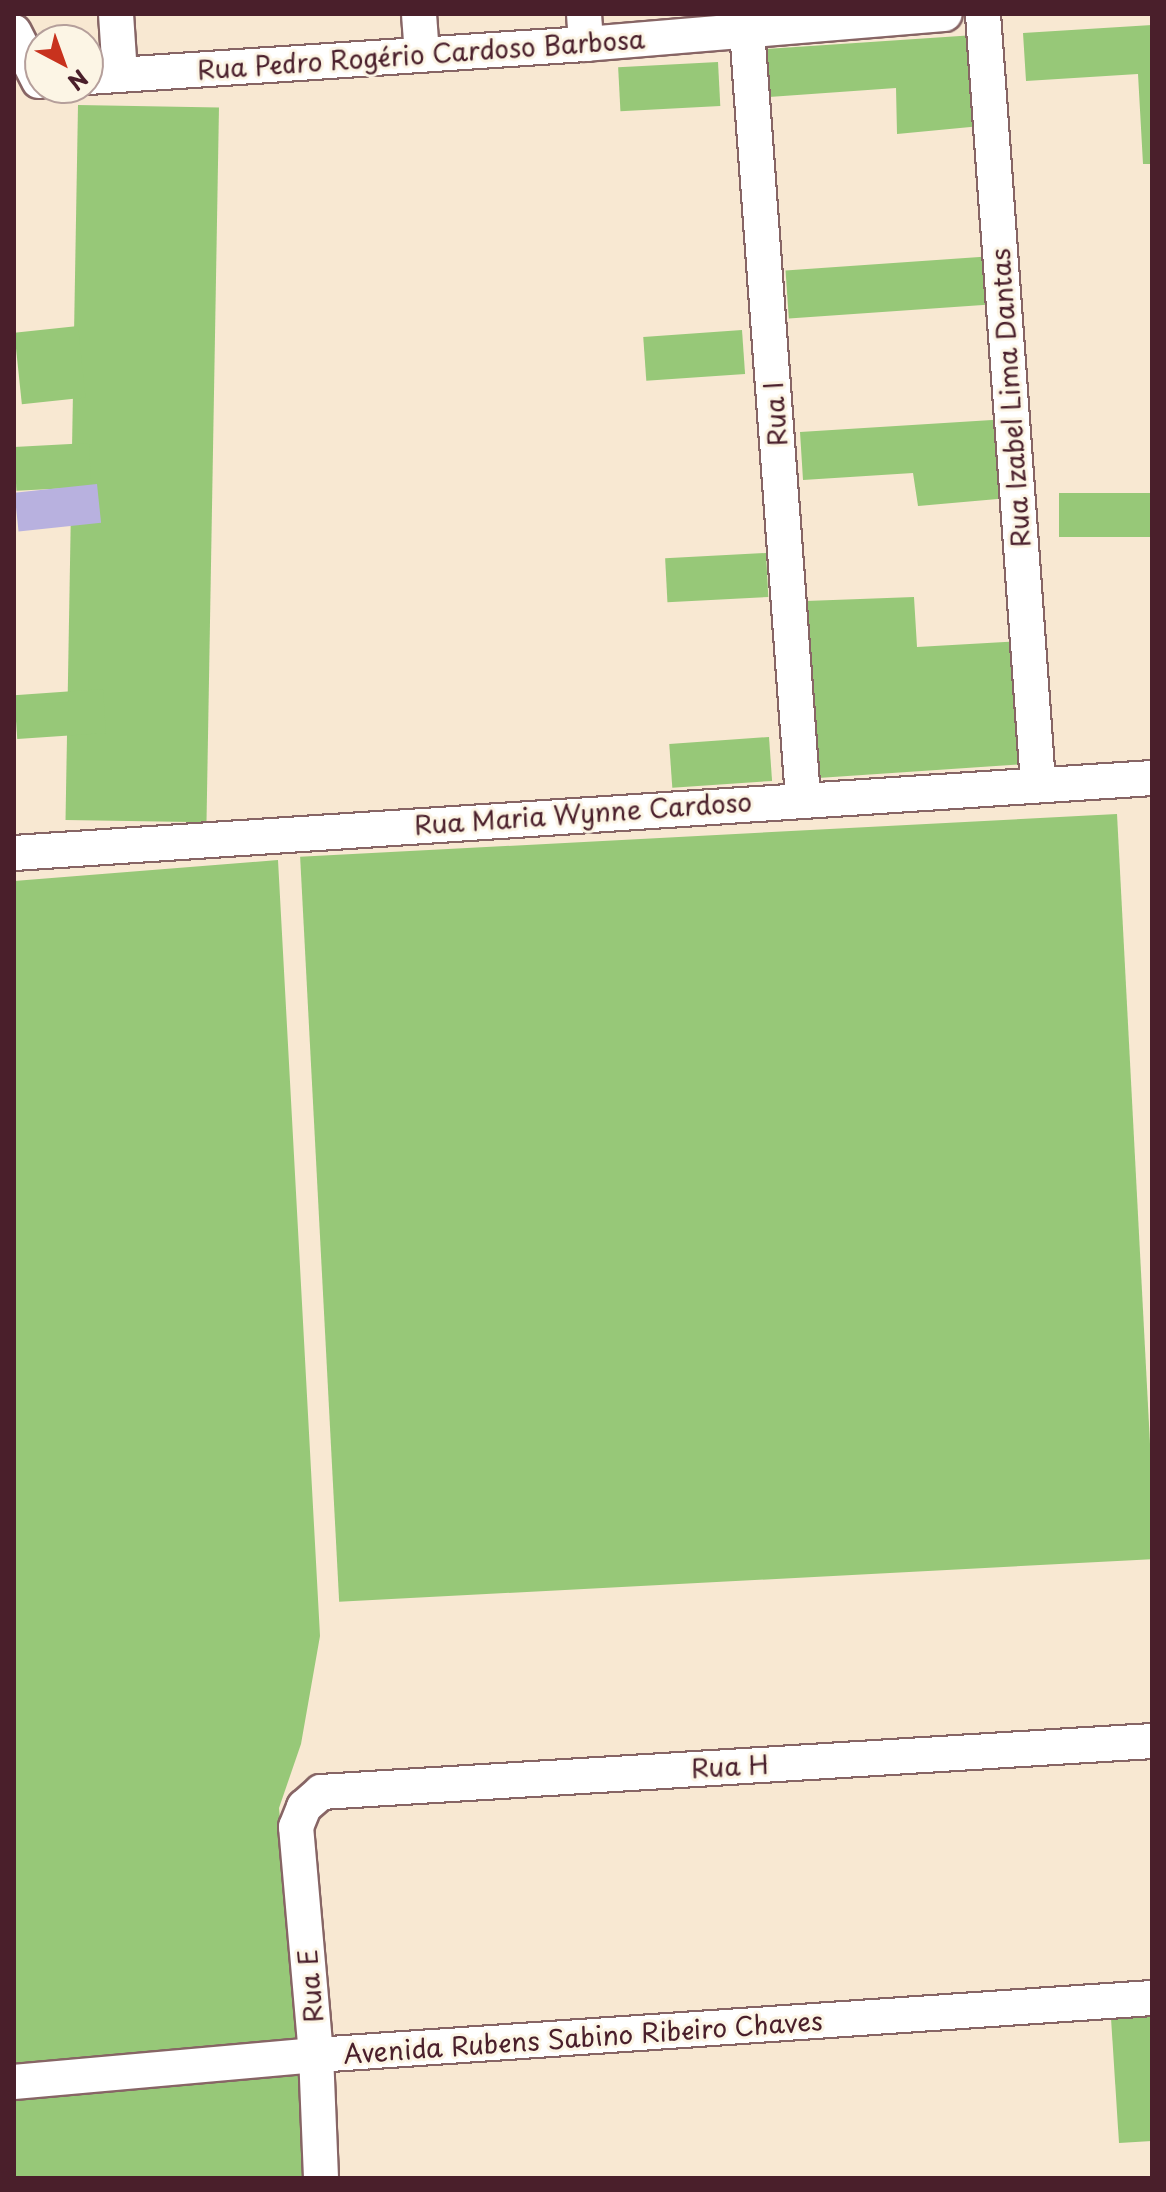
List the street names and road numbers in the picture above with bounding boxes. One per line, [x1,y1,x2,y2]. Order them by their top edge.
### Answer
street label: Rua Pedro Rogério Cardoso Barbosa [195,23,647,85]
street label: Rua Izabel Lima Dantas [984,246,1036,550]
street label: Rua I [757,380,793,448]
street label: Rua Maria Wynne Cardoso [413,786,753,840]
street label: Rua H [690,1748,770,1784]
street label: Rua E [291,1947,329,2025]
street label: Avenida Rubens Sabino Ribeiro Chaves [342,2005,824,2069]

